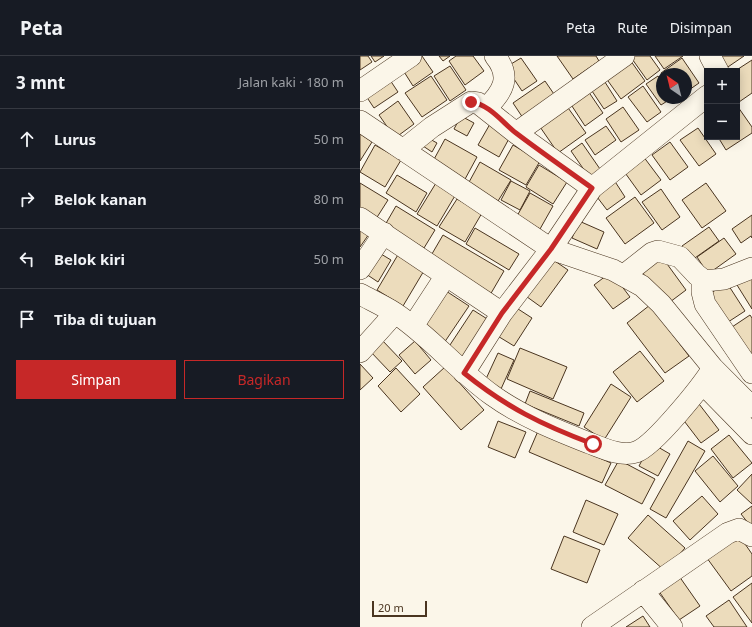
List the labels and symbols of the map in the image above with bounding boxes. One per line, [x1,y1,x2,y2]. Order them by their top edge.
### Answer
north arrow [656,68,692,104]
route end [462,93,480,111]
route start [584,435,602,453]
scale bar [372,599,427,618]

